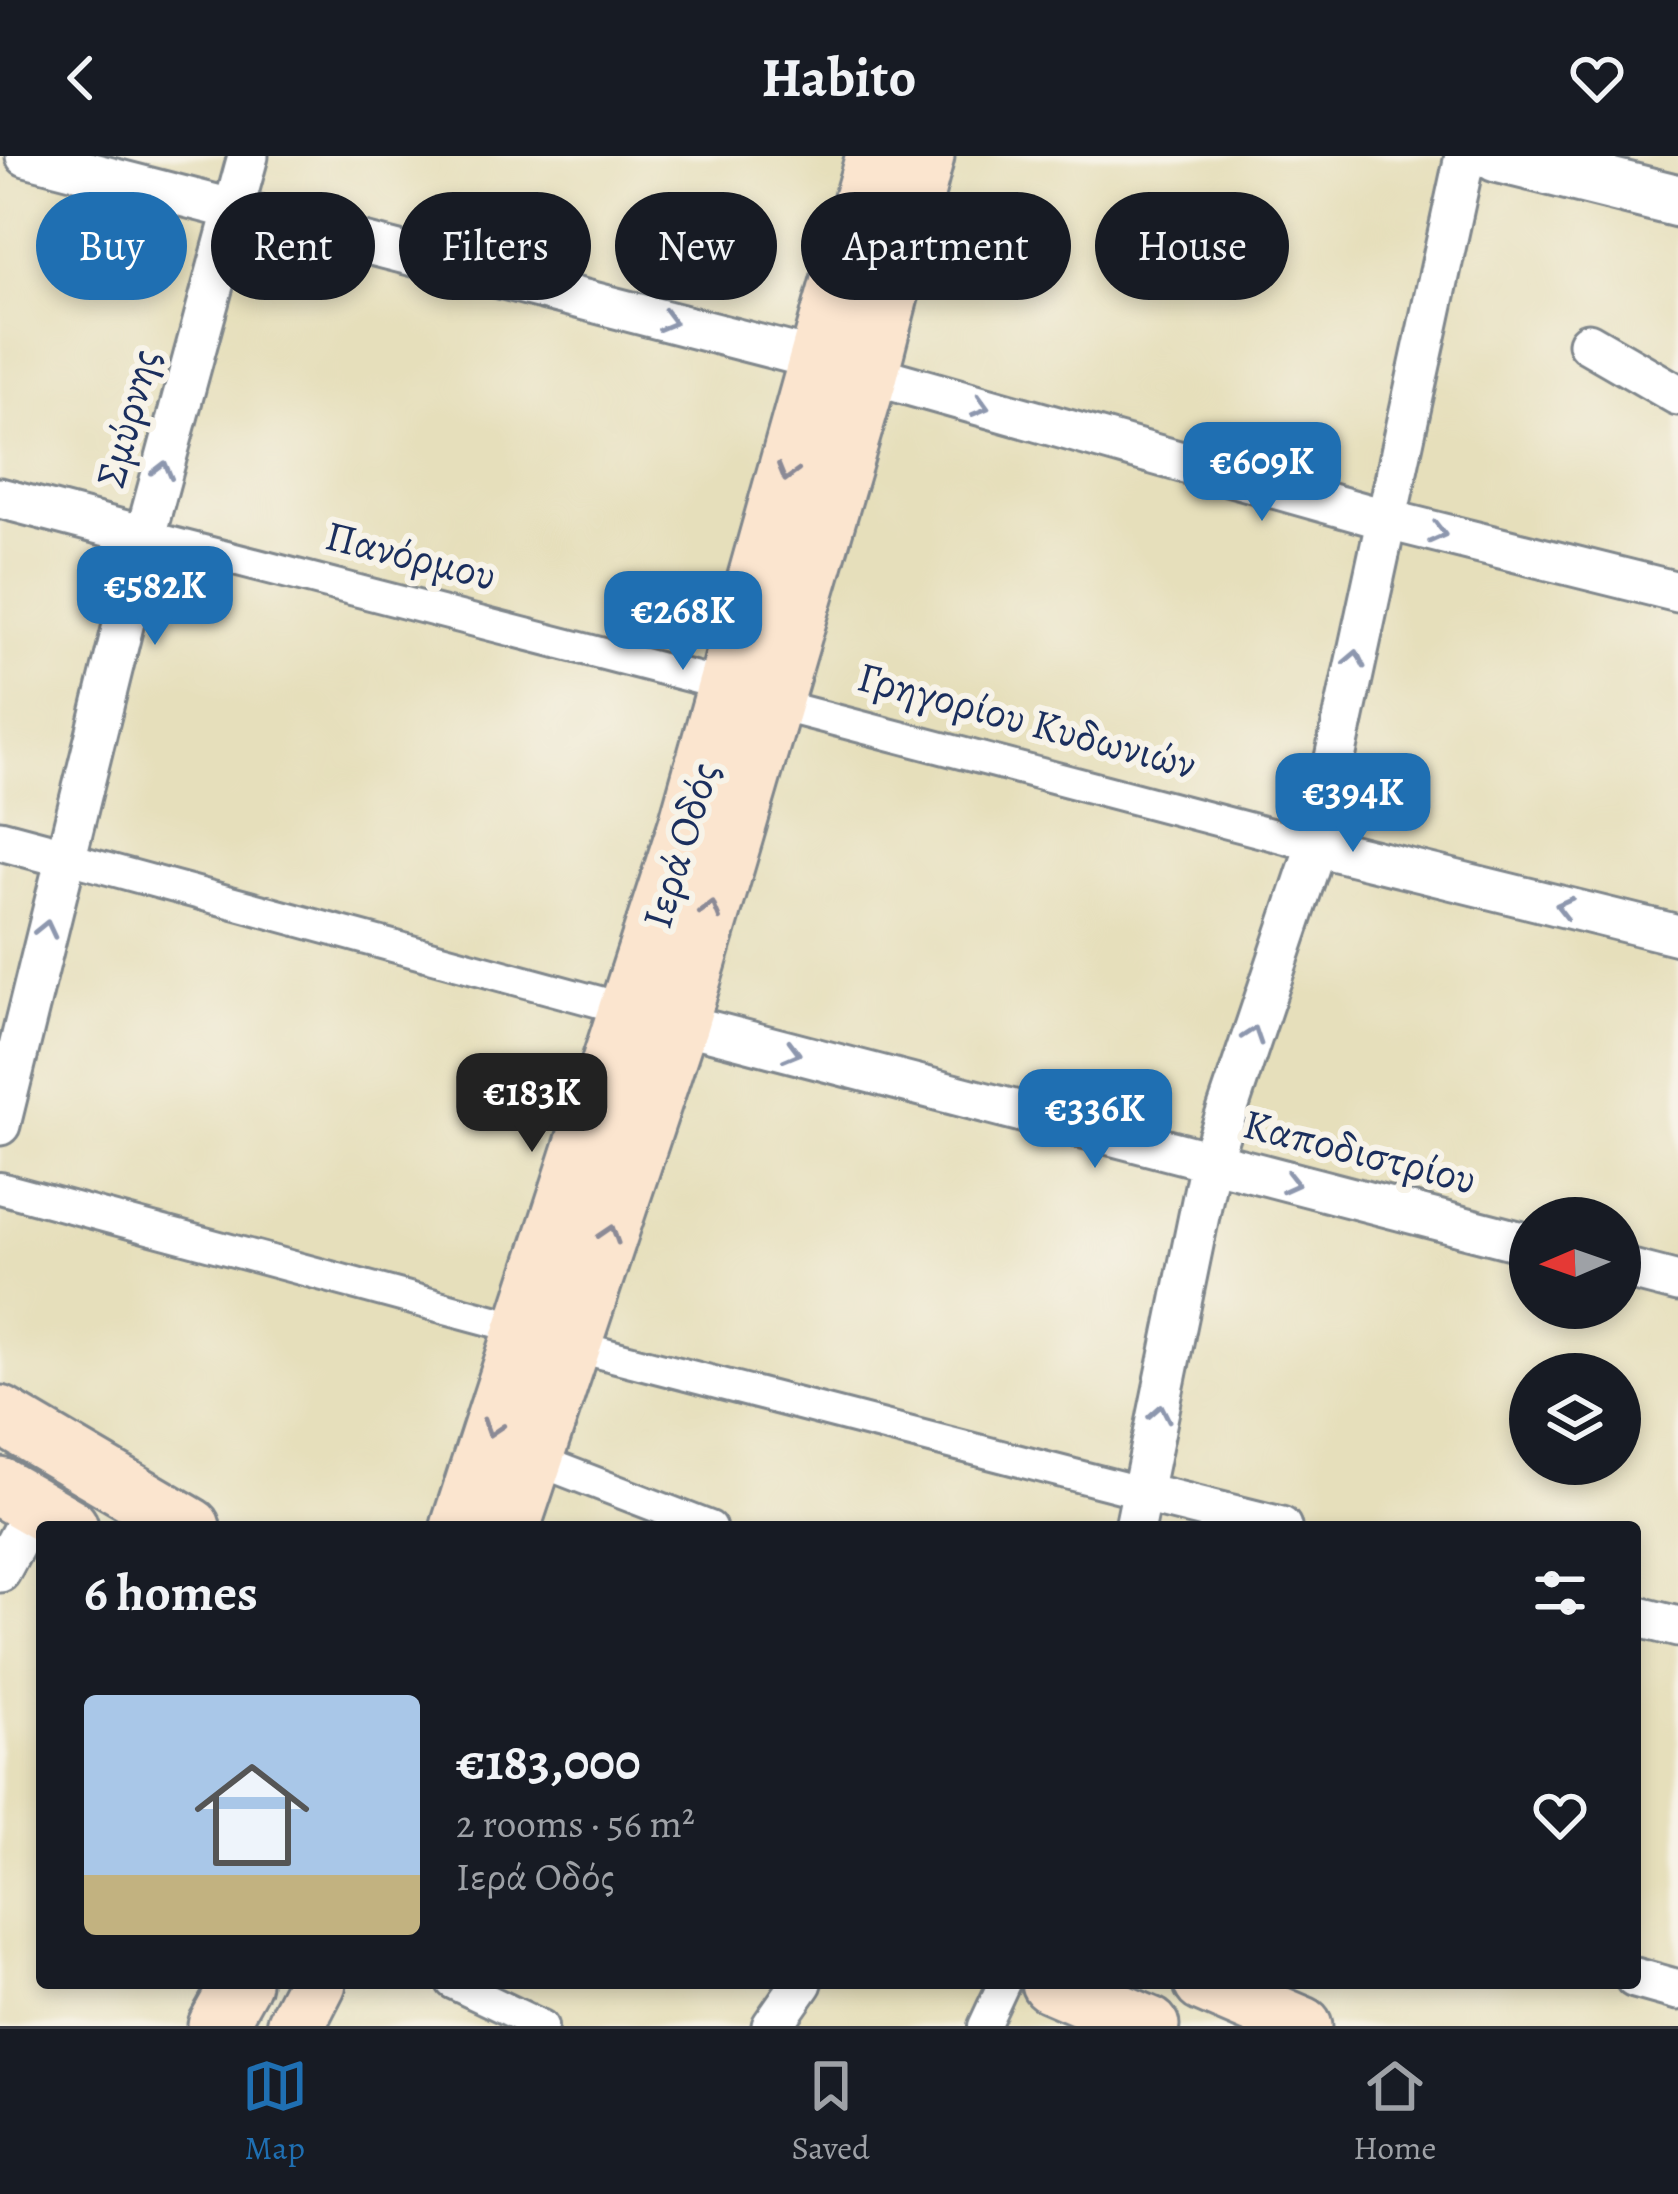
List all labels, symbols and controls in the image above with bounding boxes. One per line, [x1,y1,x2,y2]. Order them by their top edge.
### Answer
text: Habito [762,41,916,115]
icon: back [48,45,114,111]
icon: heart [1564,45,1630,111]
chip: Buy [36,192,187,300]
chip: Rent [211,192,375,300]
chip: Filters [399,192,591,300]
chip: New [615,192,777,300]
chip: Apartment [801,192,1071,300]
chip: House [1095,192,1289,300]
one-way arrow [658,306,678,331]
street label: Σμύρνης [81,343,173,493]
one-way arrow [970,392,991,417]
pin: €609K [1178,422,1346,524]
text: €609K [1210,434,1314,487]
one-way arrow [148,460,173,480]
one-way arrow [776,462,801,483]
street label: Πανόρμου [320,506,502,604]
one-way arrow [1427,519,1448,544]
pin: €582K [71,546,239,648]
text: €582K [104,558,206,611]
pin: €268K [599,571,767,673]
text: €268K [631,583,735,636]
street label: Γρηγορίου Κυδωνιών [852,647,1202,793]
one-way arrow [1342,650,1367,670]
pin: €394K [1269,753,1437,855]
street label: Ιερά Οδός [628,755,732,935]
text: €394K [1302,765,1404,818]
one-way arrow [1555,896,1575,921]
one-way arrow [697,900,722,921]
one-way arrow [33,920,58,940]
one-way arrow [1238,1025,1263,1046]
one-way arrow [781,1038,801,1063]
pin: €183K [448,1053,616,1155]
text: €183K [483,1065,581,1118]
pin: €336K [1011,1069,1179,1171]
text: €336K [1045,1081,1145,1134]
street label: Καποδιστρίου [1238,1095,1482,1207]
one-way arrow [1280,1169,1301,1194]
north arrow [1509,1197,1641,1329]
map controls [1509,1197,1641,1485]
one-way arrow [596,1224,621,1245]
button: layers [1509,1353,1641,1485]
one-way arrow [1146,1403,1172,1423]
one-way arrow [481,1417,506,1438]
text: 6 homes [84,1558,258,1628]
icon: filters [1527,1560,1593,1626]
text: €183,000 [456,1727,641,1797]
icon: home [180,1743,324,1887]
icon: heart [1527,1782,1593,1848]
text: 2 rooms · 56 m² [456,1797,695,1850]
text: Ιερά Οδός [456,1850,615,1903]
tab: Map [242,2053,308,2170]
tab: Saved [791,2053,870,2170]
tab: Home [1353,2053,1436,2170]

